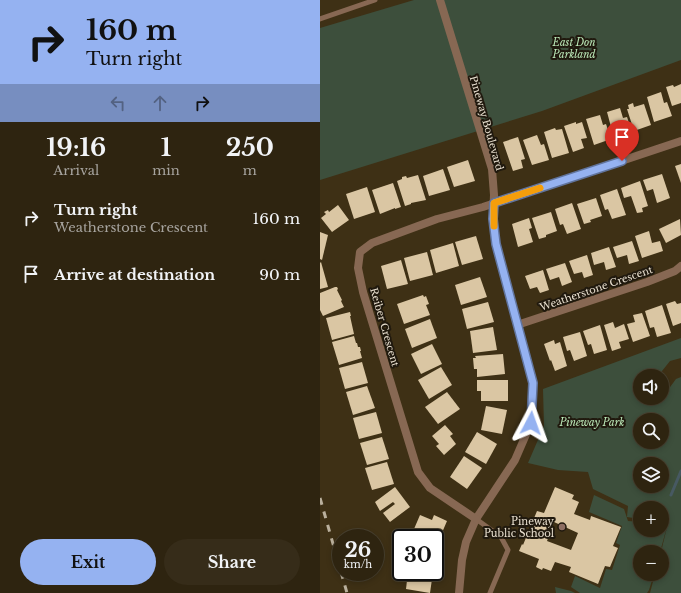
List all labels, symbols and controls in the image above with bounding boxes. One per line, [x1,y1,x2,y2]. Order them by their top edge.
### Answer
text: 160 m [86,13,177,48]
icon: right [20,16,72,68]
park label: East Don Parkland [552,36,595,61]
text: Turn right [86,48,182,70]
street label: Pineway Boulevard [467,74,506,172]
icon: left [107,92,129,114]
icon: ahead [149,92,171,114]
icon: right [191,92,213,114]
pin [605,120,639,161]
icon: arrive [611,126,633,148]
text: 19:16 [46,133,106,162]
text: 1 [161,133,171,162]
text: 250 [226,133,274,162]
text: Arrival [53,162,99,179]
text: min [152,162,180,179]
text: m [243,162,257,179]
text: Turn right [54,200,137,219]
icon: right [20,207,42,229]
text: 160 m [253,209,300,228]
text: Weatherstone Crescent [54,219,208,236]
icon: arrive [20,263,42,285]
street label: Weatherstone Crescent [537,263,654,314]
text: Arrive at destination [54,265,215,284]
text: 90 m [259,265,300,284]
street label: Reiber Crescent [367,286,402,368]
map controls [633,369,669,581]
button: sound [633,369,669,405]
position arrow [510,402,552,444]
button: search [633,413,669,449]
park label: Pineway Park [559,416,624,429]
button: layers [633,457,669,493]
button: + [633,501,669,537]
place label: Pineway Public School [484,515,555,540]
marker: Pineway Public School [557,522,567,532]
speed limit sign: 30 [392,529,444,581]
text: 26 [345,538,371,562]
button: Exit [20,539,156,585]
button: Share [164,539,300,585]
button: − [633,545,669,581]
text: km/h [344,558,372,571]

